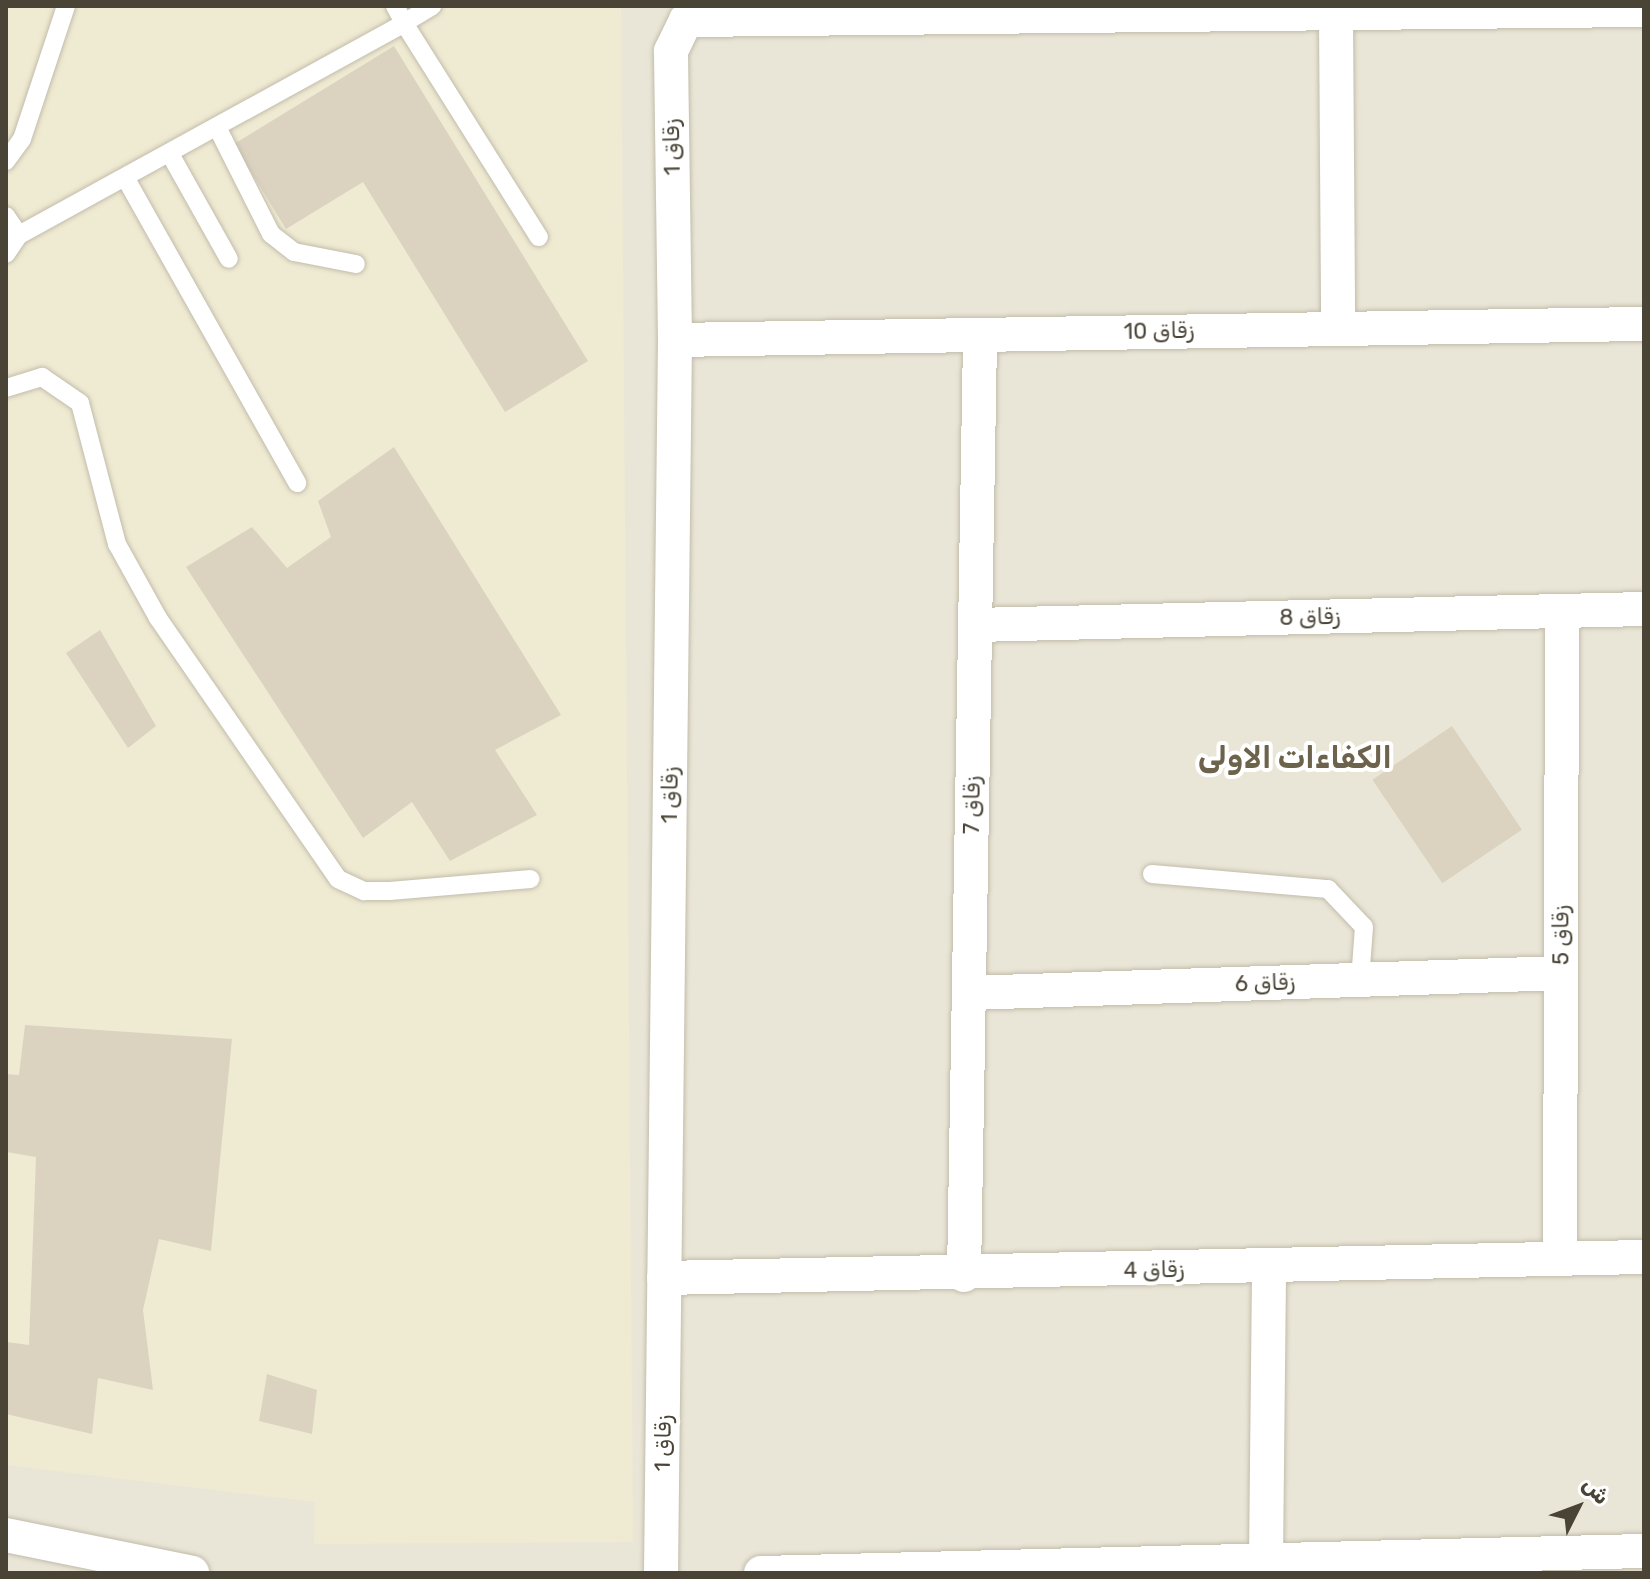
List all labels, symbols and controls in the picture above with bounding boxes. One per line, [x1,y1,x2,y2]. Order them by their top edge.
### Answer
street label: زقاق 1 [658,118,686,176]
street label: زقاق 10 [1123,317,1195,345]
street label: زقاق 8 [1279,603,1341,631]
district label: الكفاءات الاولى [1198,740,1392,776]
street label: زقاق 1 [656,766,684,824]
street label: زقاق 7 [958,776,986,834]
street label: زقاق 5 [1548,905,1574,965]
street label: زقاق 6 [1234,969,1296,997]
street label: زقاق 4 [1123,1256,1185,1284]
street label: زقاق 1 [649,1414,677,1472]
north arrow [1538,1467,1618,1547]
text: ش [1577,1471,1616,1510]

